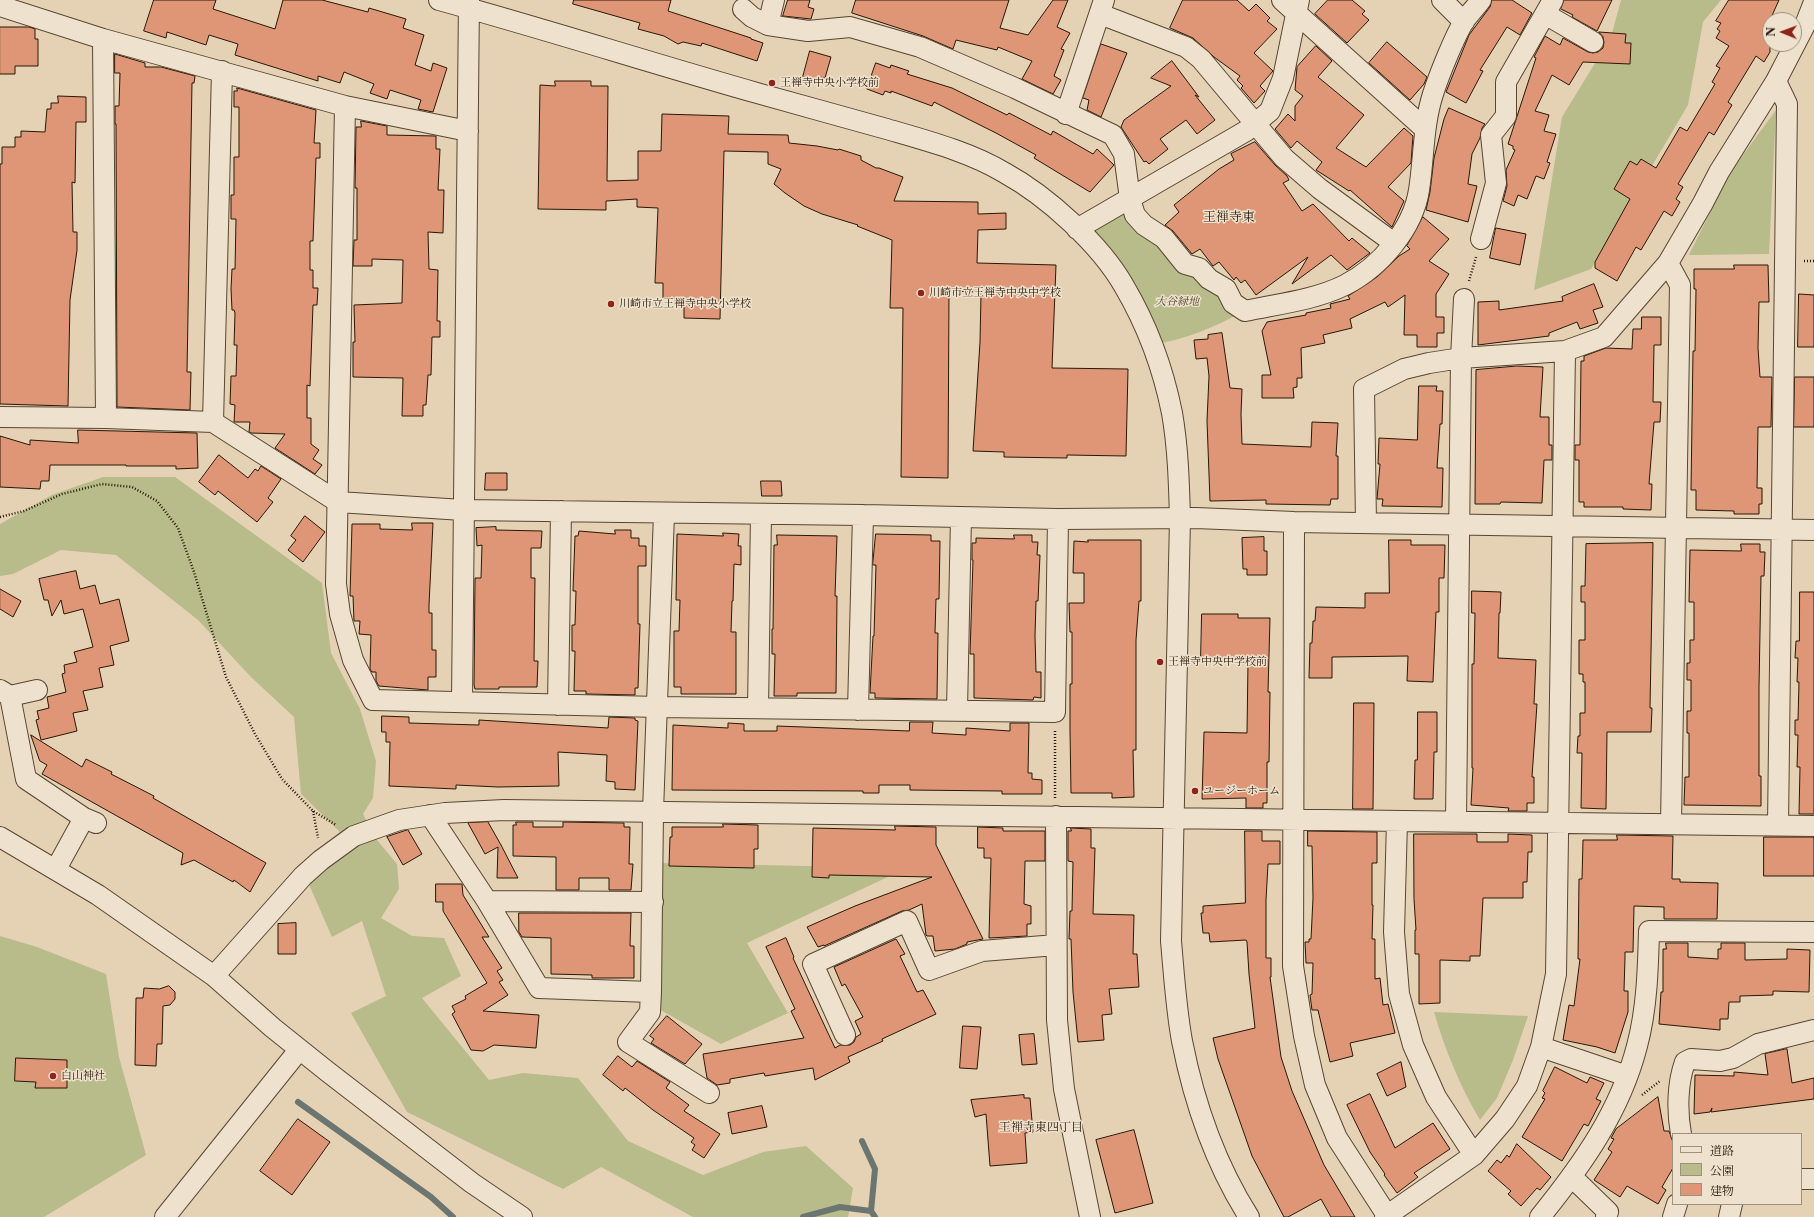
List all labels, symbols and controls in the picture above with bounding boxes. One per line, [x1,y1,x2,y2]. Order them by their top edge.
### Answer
north arrow [1762,12,1802,52]
text: N [1764,27,1778,37]
place label: 王禅寺中央小学校前 [780,76,879,90]
marker: 王禅寺中央小学校前 [767,78,777,88]
district label: 王禅寺東 [1203,209,1255,225]
place label: 川崎市立王禅寺中央中学校 [929,286,1061,300]
marker: 川崎市立王禅寺中央中学校 [916,288,926,298]
park label: 大谷緑地 [1155,295,1199,309]
place label: 川崎市立王禅寺中央小学校 [619,297,751,311]
marker: 川崎市立王禅寺中央小学校 [606,299,616,309]
place label: 王禅寺中央中学校前 [1168,655,1267,669]
marker: 王禅寺中央中学校前 [1155,657,1165,667]
place label: ユージーホーム [1203,784,1280,798]
marker: ユージーホーム [1190,786,1200,796]
place label: 白山神社 [61,1069,105,1083]
marker: 白山神社 [48,1071,58,1081]
district label: 王禅寺東四丁目 [999,1121,1083,1135]
legend [1672,1133,1802,1205]
text: 道路 [1710,1143,1734,1158]
text: 公園 [1710,1163,1734,1178]
text: 建物 [1710,1183,1734,1198]

